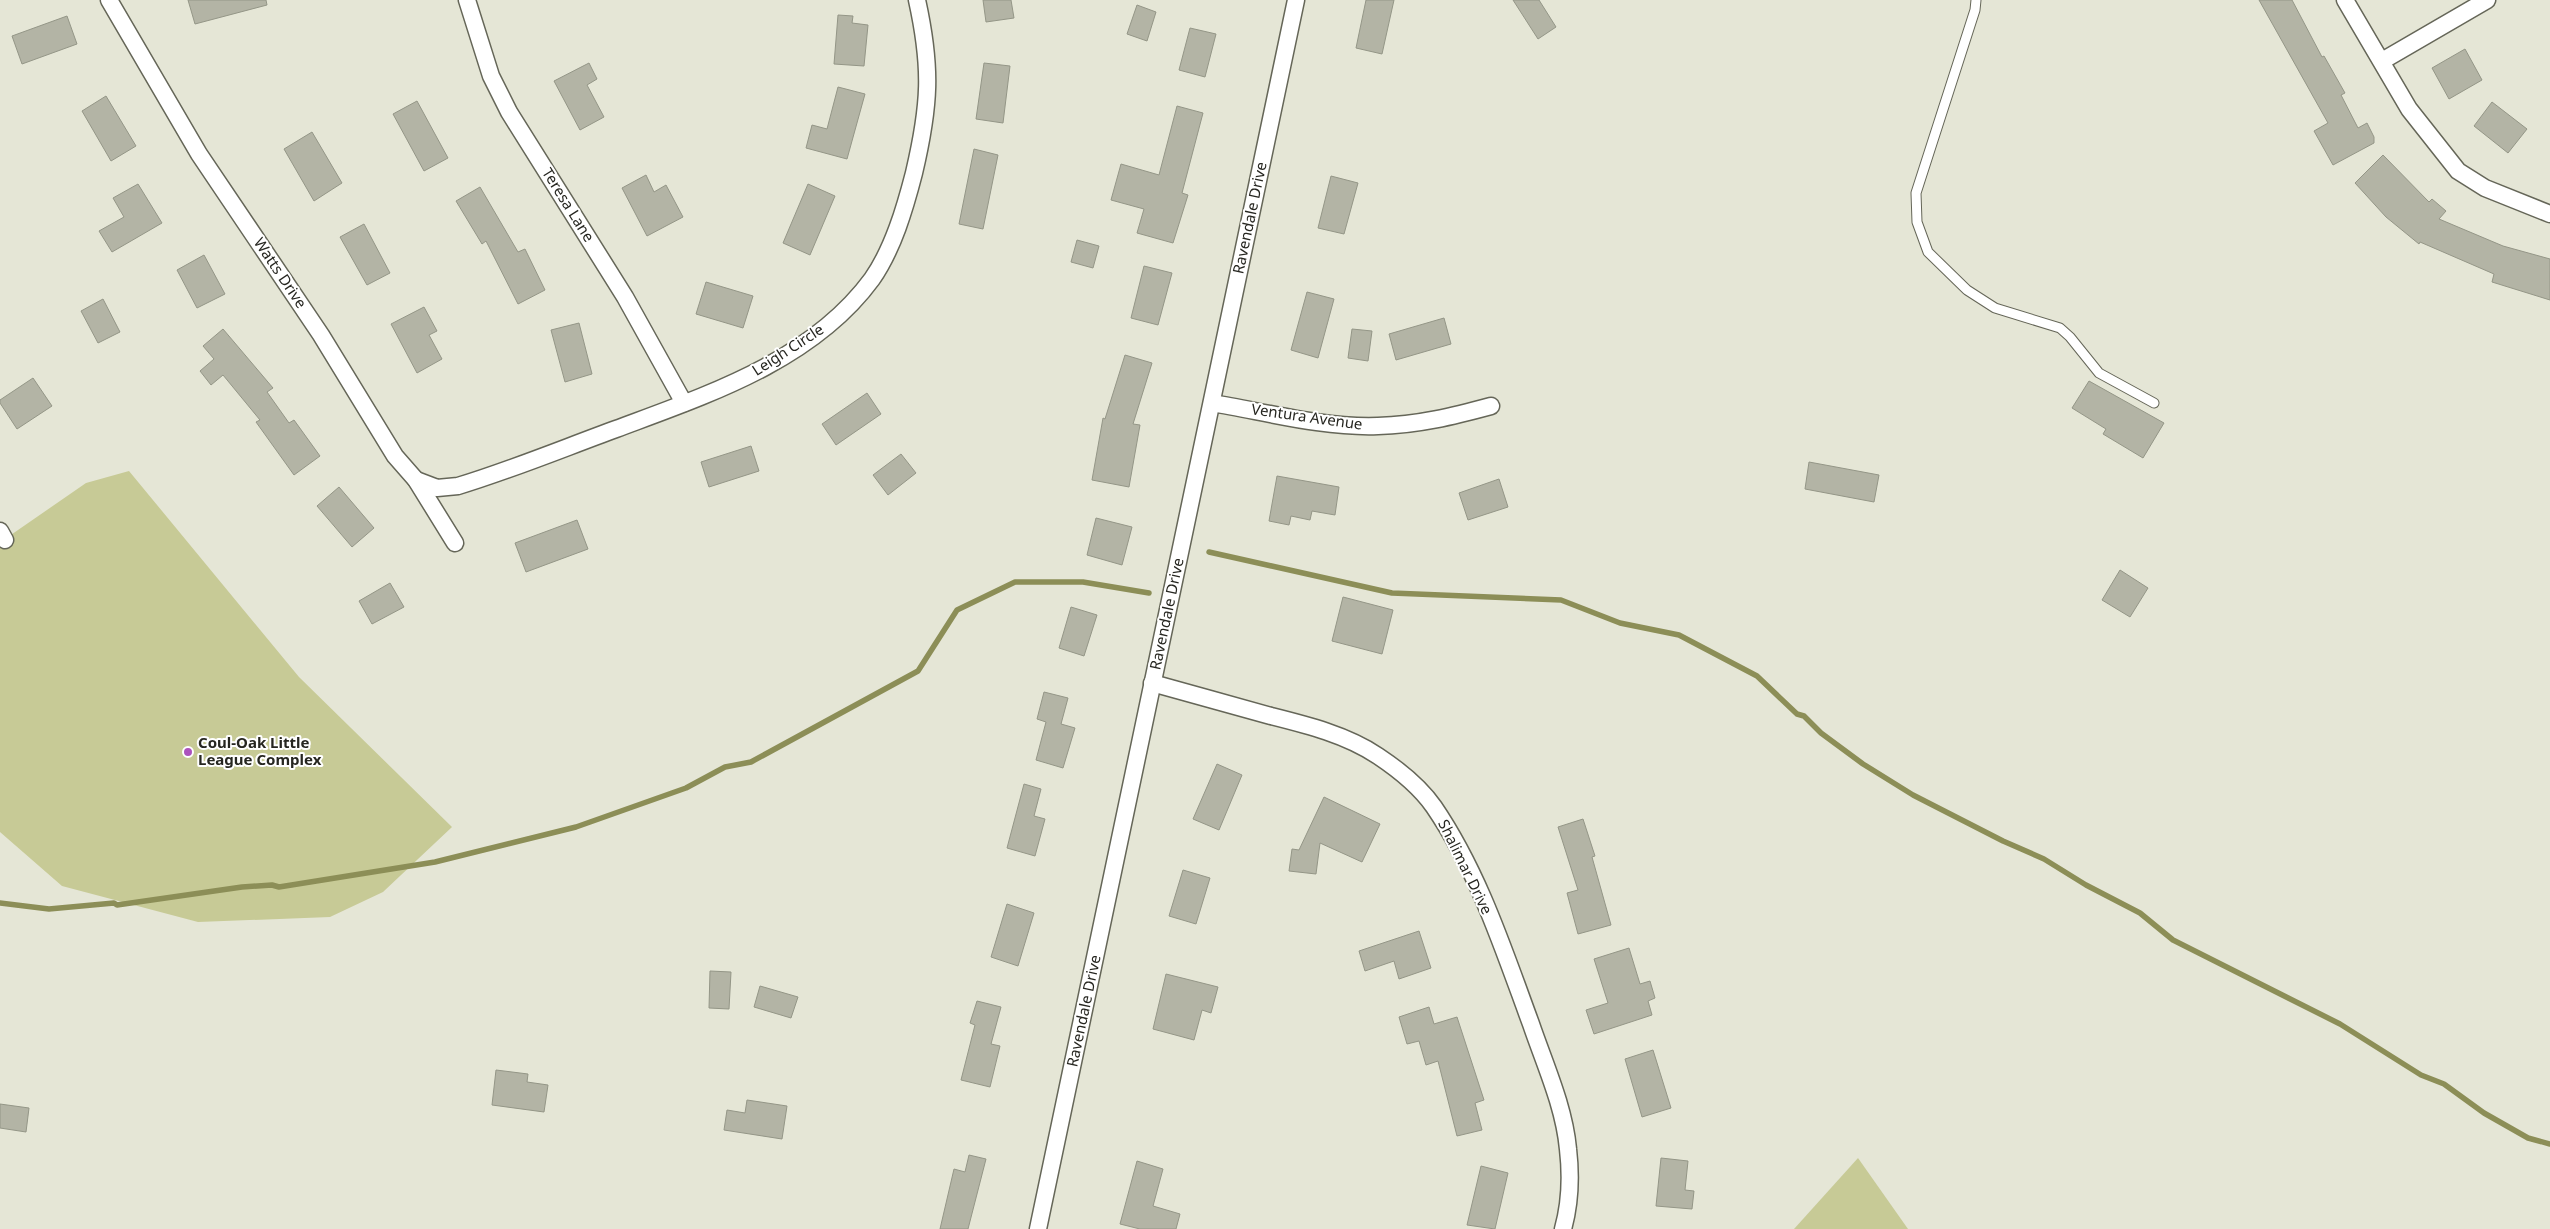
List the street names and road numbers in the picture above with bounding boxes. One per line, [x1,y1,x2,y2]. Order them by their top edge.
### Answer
street label: Ravendale Drive [1227,160,1271,276]
street label: Teresa Lane [538,164,599,245]
street label: Watts Drive [250,233,312,312]
street label: Leigh Circle [748,319,827,380]
street label: Ventura Avenue [1250,398,1364,434]
street label: Ravendale Drive [1144,556,1188,672]
street label: Shalimar Drive [1434,816,1498,917]
street label: Ravendale Drive [1061,953,1105,1069]

